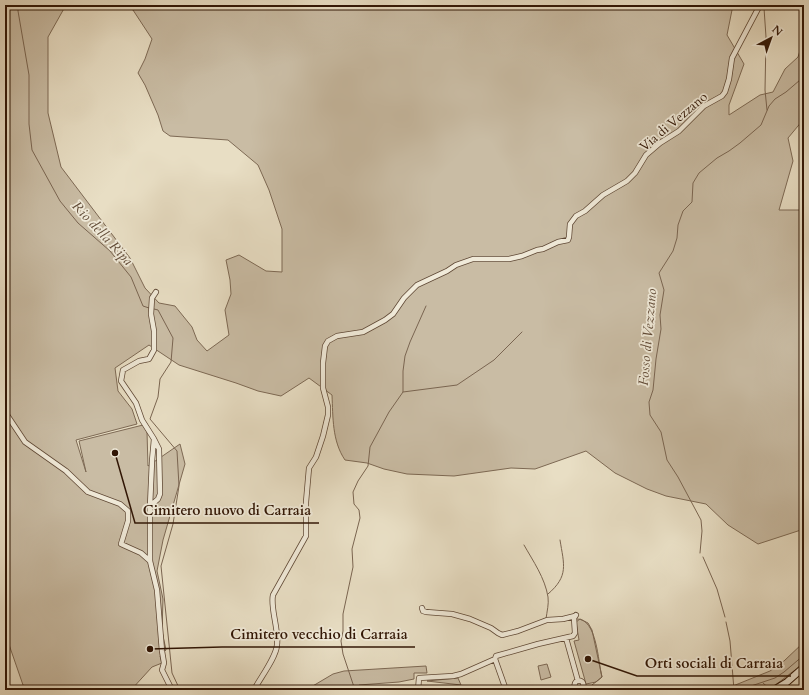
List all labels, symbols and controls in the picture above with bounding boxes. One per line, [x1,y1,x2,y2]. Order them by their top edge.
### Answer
north arrow [751,18,791,58]
text: N [769,22,786,40]
street label: Via di Vezzano [636,88,711,155]
water label: Rio della Ripa [68,197,137,270]
water label: Fosso di Vezzano [634,287,661,386]
callout: Cimitero nuovo di Carraia [135,497,319,523]
text: Cimitero nuovo di Carraia [143,501,311,520]
callout: Cimitero vecchio di Carraia [222,621,415,647]
text: Cimitero vecchio di Carraia [230,625,408,644]
callout: Orti sociali di Carraia [637,650,791,676]
text: Orti sociali di Carraia [645,654,783,673]

